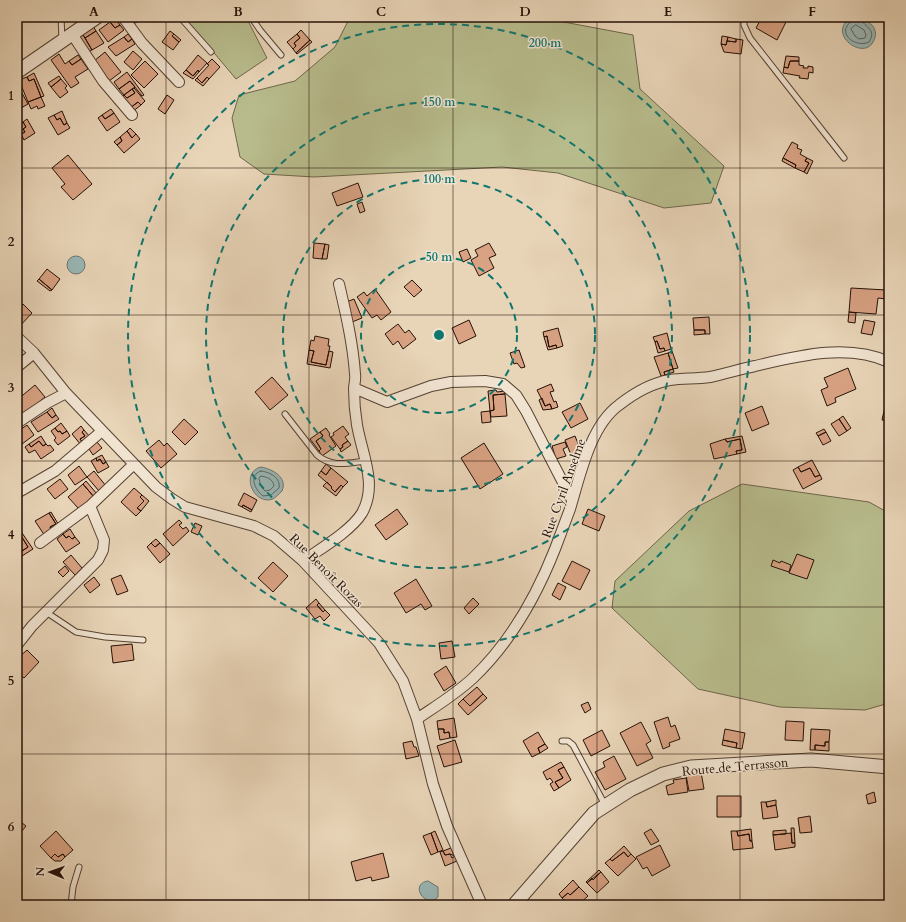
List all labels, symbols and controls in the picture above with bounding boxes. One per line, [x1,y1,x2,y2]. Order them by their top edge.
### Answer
text: A [89,3,99,21]
text: B [233,3,243,21]
text: C [376,3,386,21]
text: D [519,3,531,21]
text: E [664,3,672,21]
text: F [808,3,816,21]
text: 200 m [529,35,562,51]
text: 1 [8,87,14,105]
text: 150 m [423,94,456,110]
text: 100 m [423,171,456,187]
text: 2 [8,233,15,251]
text: 50 m [426,249,453,265]
centre of rings [432,328,446,342]
text: 3 [8,379,15,397]
street label: Rue Cyril Anselme [538,436,590,541]
text: 4 [8,526,15,544]
street label: Rue Benoît Rozas [285,530,367,612]
text: 5 [8,672,14,690]
street label: Route de Terrasson [681,753,790,781]
text: 6 [8,818,15,836]
north arrow [30,852,70,892]
text: N [33,866,48,877]

